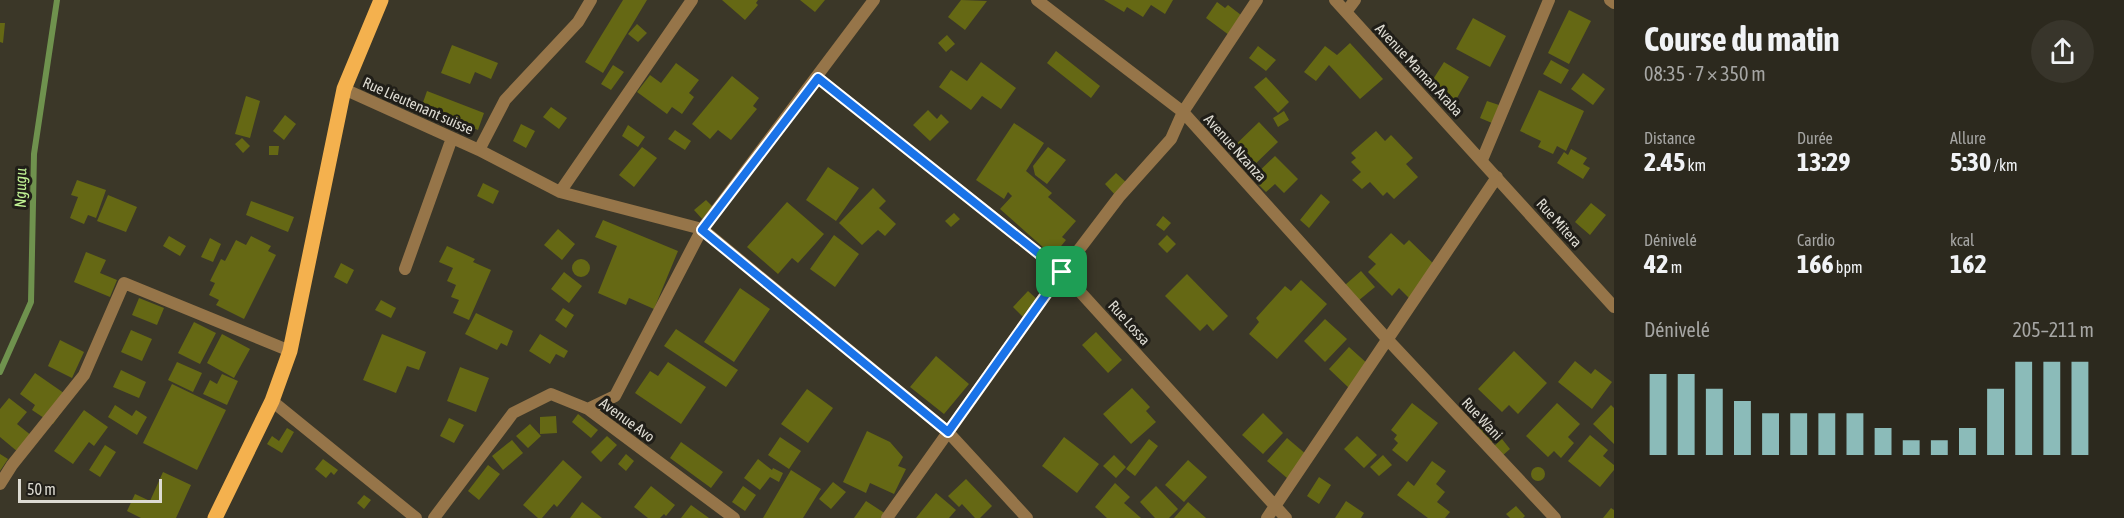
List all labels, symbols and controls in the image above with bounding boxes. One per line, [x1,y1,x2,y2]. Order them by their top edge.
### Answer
street label: Avenue Maman Araba [1372,20,1467,119]
text: Course du matin [1644,20,1840,58]
button: share [2031,20,2094,83]
text: 08:35 · 7 × 350 m [1644,62,1766,85]
street label: Rue Lieutenant suisse [360,74,476,138]
street label: Avenue Nzanza [1201,111,1270,185]
text: Distance [1644,129,1695,147]
text: Durée [1797,129,1833,147]
text: Allure [1950,129,1986,147]
text: 2.45 [1644,147,1685,177]
text: 13:29 [1797,147,1851,177]
text: 5:30 [1950,147,1991,177]
text: km [1685,156,1706,174]
text: /km [1991,156,2017,174]
water label: Ngugu [11,168,30,208]
street label: Rue Mitera [1533,195,1586,250]
text: Dénivelé [1644,231,1697,249]
text: Cardio [1797,231,1835,249]
text: kcal [1950,231,1974,249]
pin [1036,246,1087,297]
text: 42 [1644,249,1668,279]
text: 166 [1797,249,1834,279]
text: 162 [1950,249,1987,279]
icon: arrive [1045,255,1078,288]
text: m [1668,258,1682,276]
text: bpm [1834,258,1863,276]
street label: Rue Lossa [1105,297,1154,348]
text: Dénivelé [1644,318,1710,341]
text: 205–211 m [2012,318,2094,341]
street label: Avenue Avo [596,394,658,445]
street label: Rue Wani [1459,394,1506,443]
scale bar [18,476,162,504]
text: 50 m [27,480,56,498]

